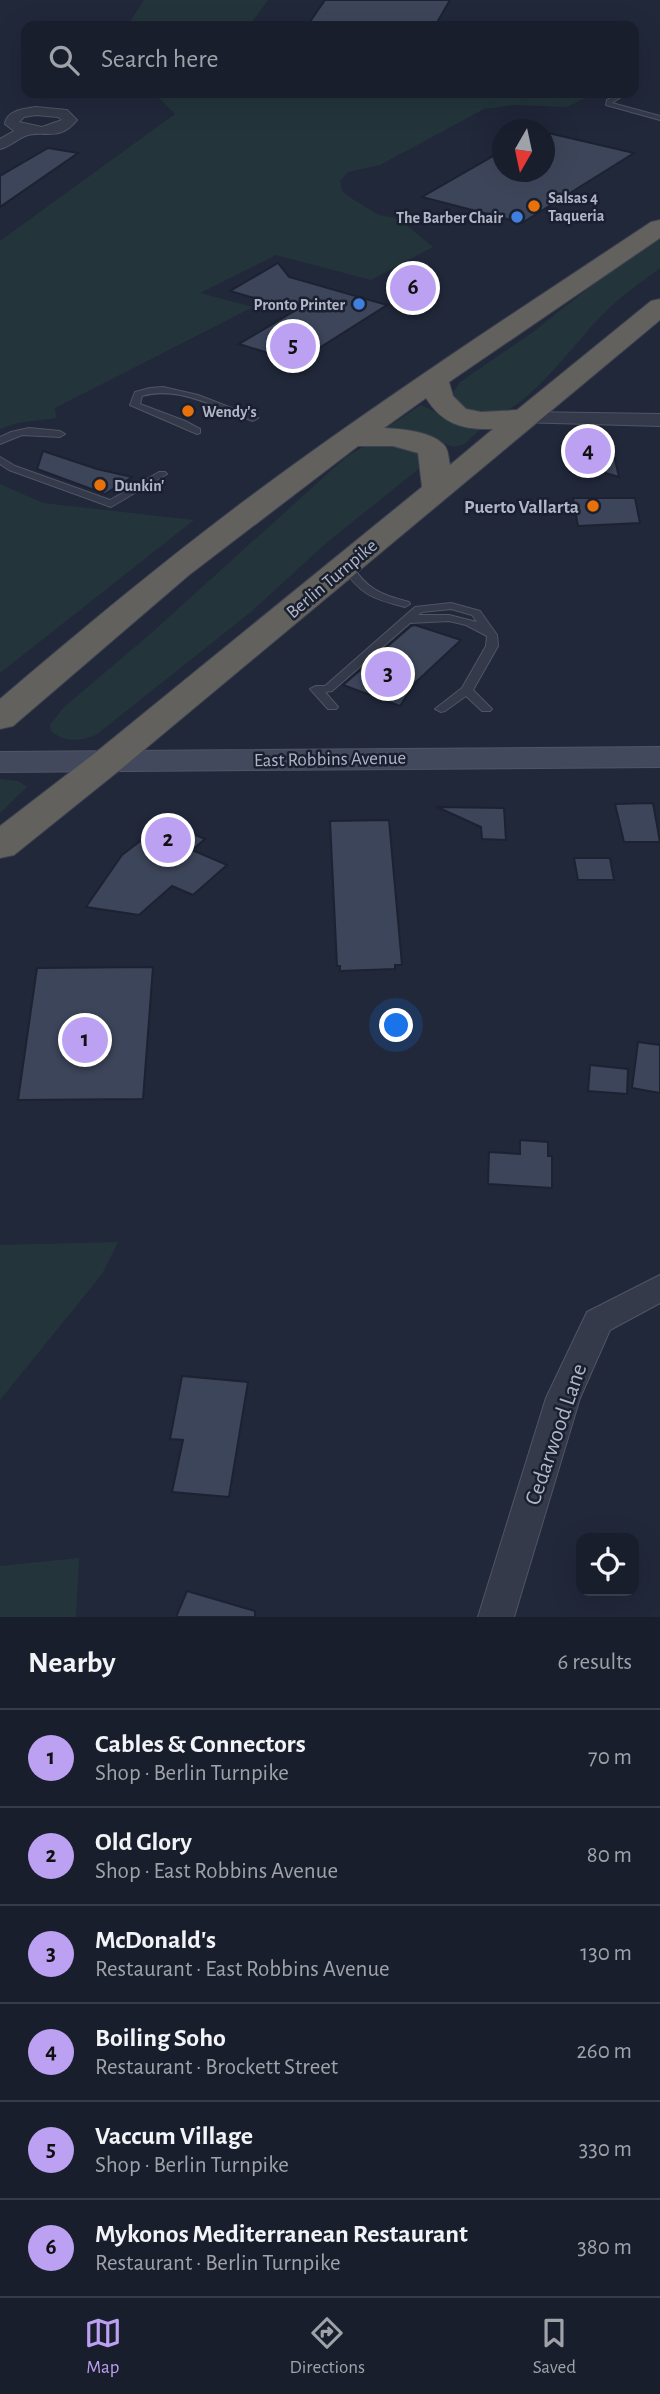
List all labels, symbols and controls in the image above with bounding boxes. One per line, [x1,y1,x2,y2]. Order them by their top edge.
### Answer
search box [21,21,639,98]
icon: search [45,41,83,79]
text: Search here [101,46,219,72]
north arrow [492,119,555,182]
place label: Salsas 4 Taqueria [548,190,605,224]
marker: Salsas 4 Taqueria [526,198,542,214]
marker: The Barber Chair [509,209,525,225]
place label: The Barber Chair [396,210,503,226]
pin: 6 [390,262,436,314]
marker: Pronto Printer [351,296,367,312]
place label: Pronto Printer [253,297,345,313]
pin: 5 [270,320,316,372]
marker: Wendy's [180,403,196,419]
place label: Wendy's [202,404,257,421]
pin: 4 [565,425,611,477]
marker: Dunkin' [92,477,108,493]
place label: Dunkin' [114,478,164,494]
place label: Puerto Vallarta [464,498,579,517]
marker: Puerto Vallarta [585,498,601,514]
street label: Berlin Turnpike [283,536,381,622]
pin: 3 [365,648,411,700]
street label: East Robbins Avenue [254,749,406,770]
pin: 2 [145,814,191,866]
your location [379,1008,413,1042]
pin: 1 [62,1014,108,1066]
street label: Cedarwood Lane [521,1361,591,1508]
map controls [576,1533,639,1596]
button: locate [576,1533,639,1596]
text: Nearby [28,1648,116,1678]
text: 6 results [558,1651,632,1674]
text: Cables & Connectors [95,1731,306,1757]
text: 1 [47,1746,55,1769]
text: 70 m [588,1746,632,1769]
text: Shop · Berlin Turnpike [95,1762,289,1785]
text: Old Glory [95,1829,192,1855]
text: 2 [46,1844,56,1867]
text: 80 m [587,1844,632,1867]
text: Shop · East Robbins Avenue [95,1860,338,1883]
text: McDonald's [95,1927,216,1953]
text: 3 [46,1942,56,1965]
text: 130 m [580,1942,632,1965]
text: Restaurant · East Robbins Avenue [95,1958,390,1981]
text: Boiling Soho [95,2025,226,2051]
text: 4 [45,2040,57,2063]
text: 260 m [576,2040,632,2063]
text: Restaurant · Brockett Street [95,2056,338,2079]
text: Vaccum Village [95,2123,253,2149]
text: 5 [46,2138,56,2161]
text: 330 m [579,2138,632,2161]
text: Shop · Berlin Turnpike [95,2154,289,2177]
text: Mykonos Mediterranean Restaurant [95,2221,468,2247]
text: 6 [45,2236,57,2259]
text: 380 m [577,2236,632,2259]
text: Restaurant · Berlin Turnpike [95,2252,341,2275]
tab: Map [84,2314,122,2379]
tab: Directions [289,2314,365,2379]
tab: Saved [533,2314,576,2379]

